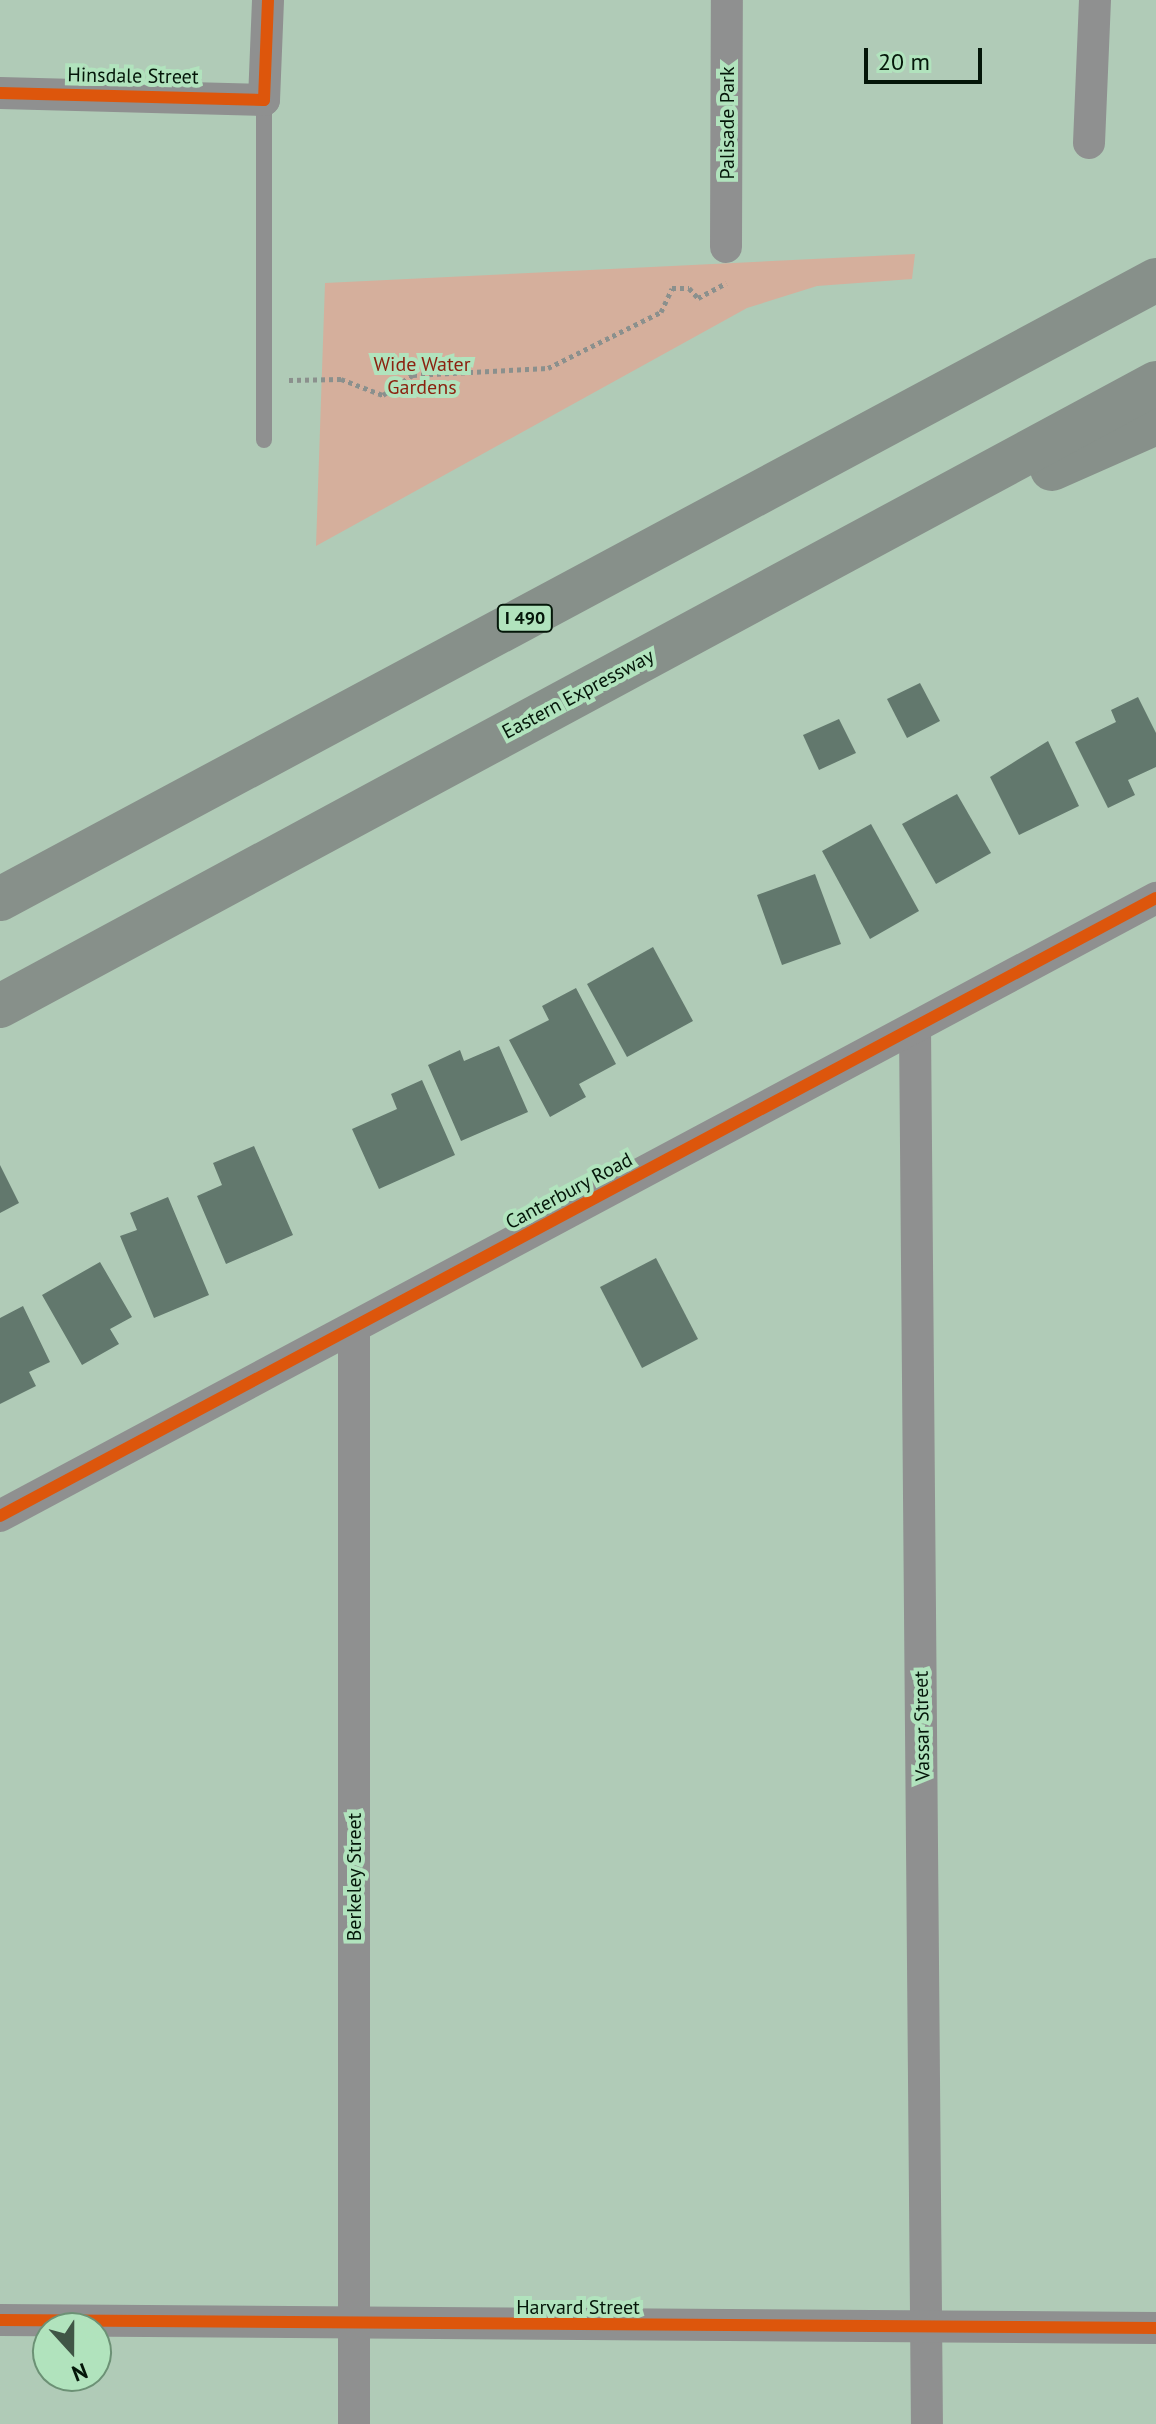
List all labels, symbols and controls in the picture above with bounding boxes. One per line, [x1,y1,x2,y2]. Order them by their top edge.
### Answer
scale bar [868,32,986,82]
text: 20 m [878,46,930,77]
street label: Hinsdale Street [67,63,199,89]
street label: Palisade Park [715,67,739,179]
park label: Wide Water Gardens [373,352,471,399]
road number: I 490 [495,604,555,632]
street label: Eastern Expressway [498,644,658,744]
street label: Canterbury Road [501,1147,637,1235]
street label: Vassar Street [909,1671,935,1781]
street label: Berkeley Street [342,1812,366,1942]
street label: Harvard Street [516,2295,640,2319]
north arrow [32,2312,112,2392]
text: N [68,2357,92,2388]

